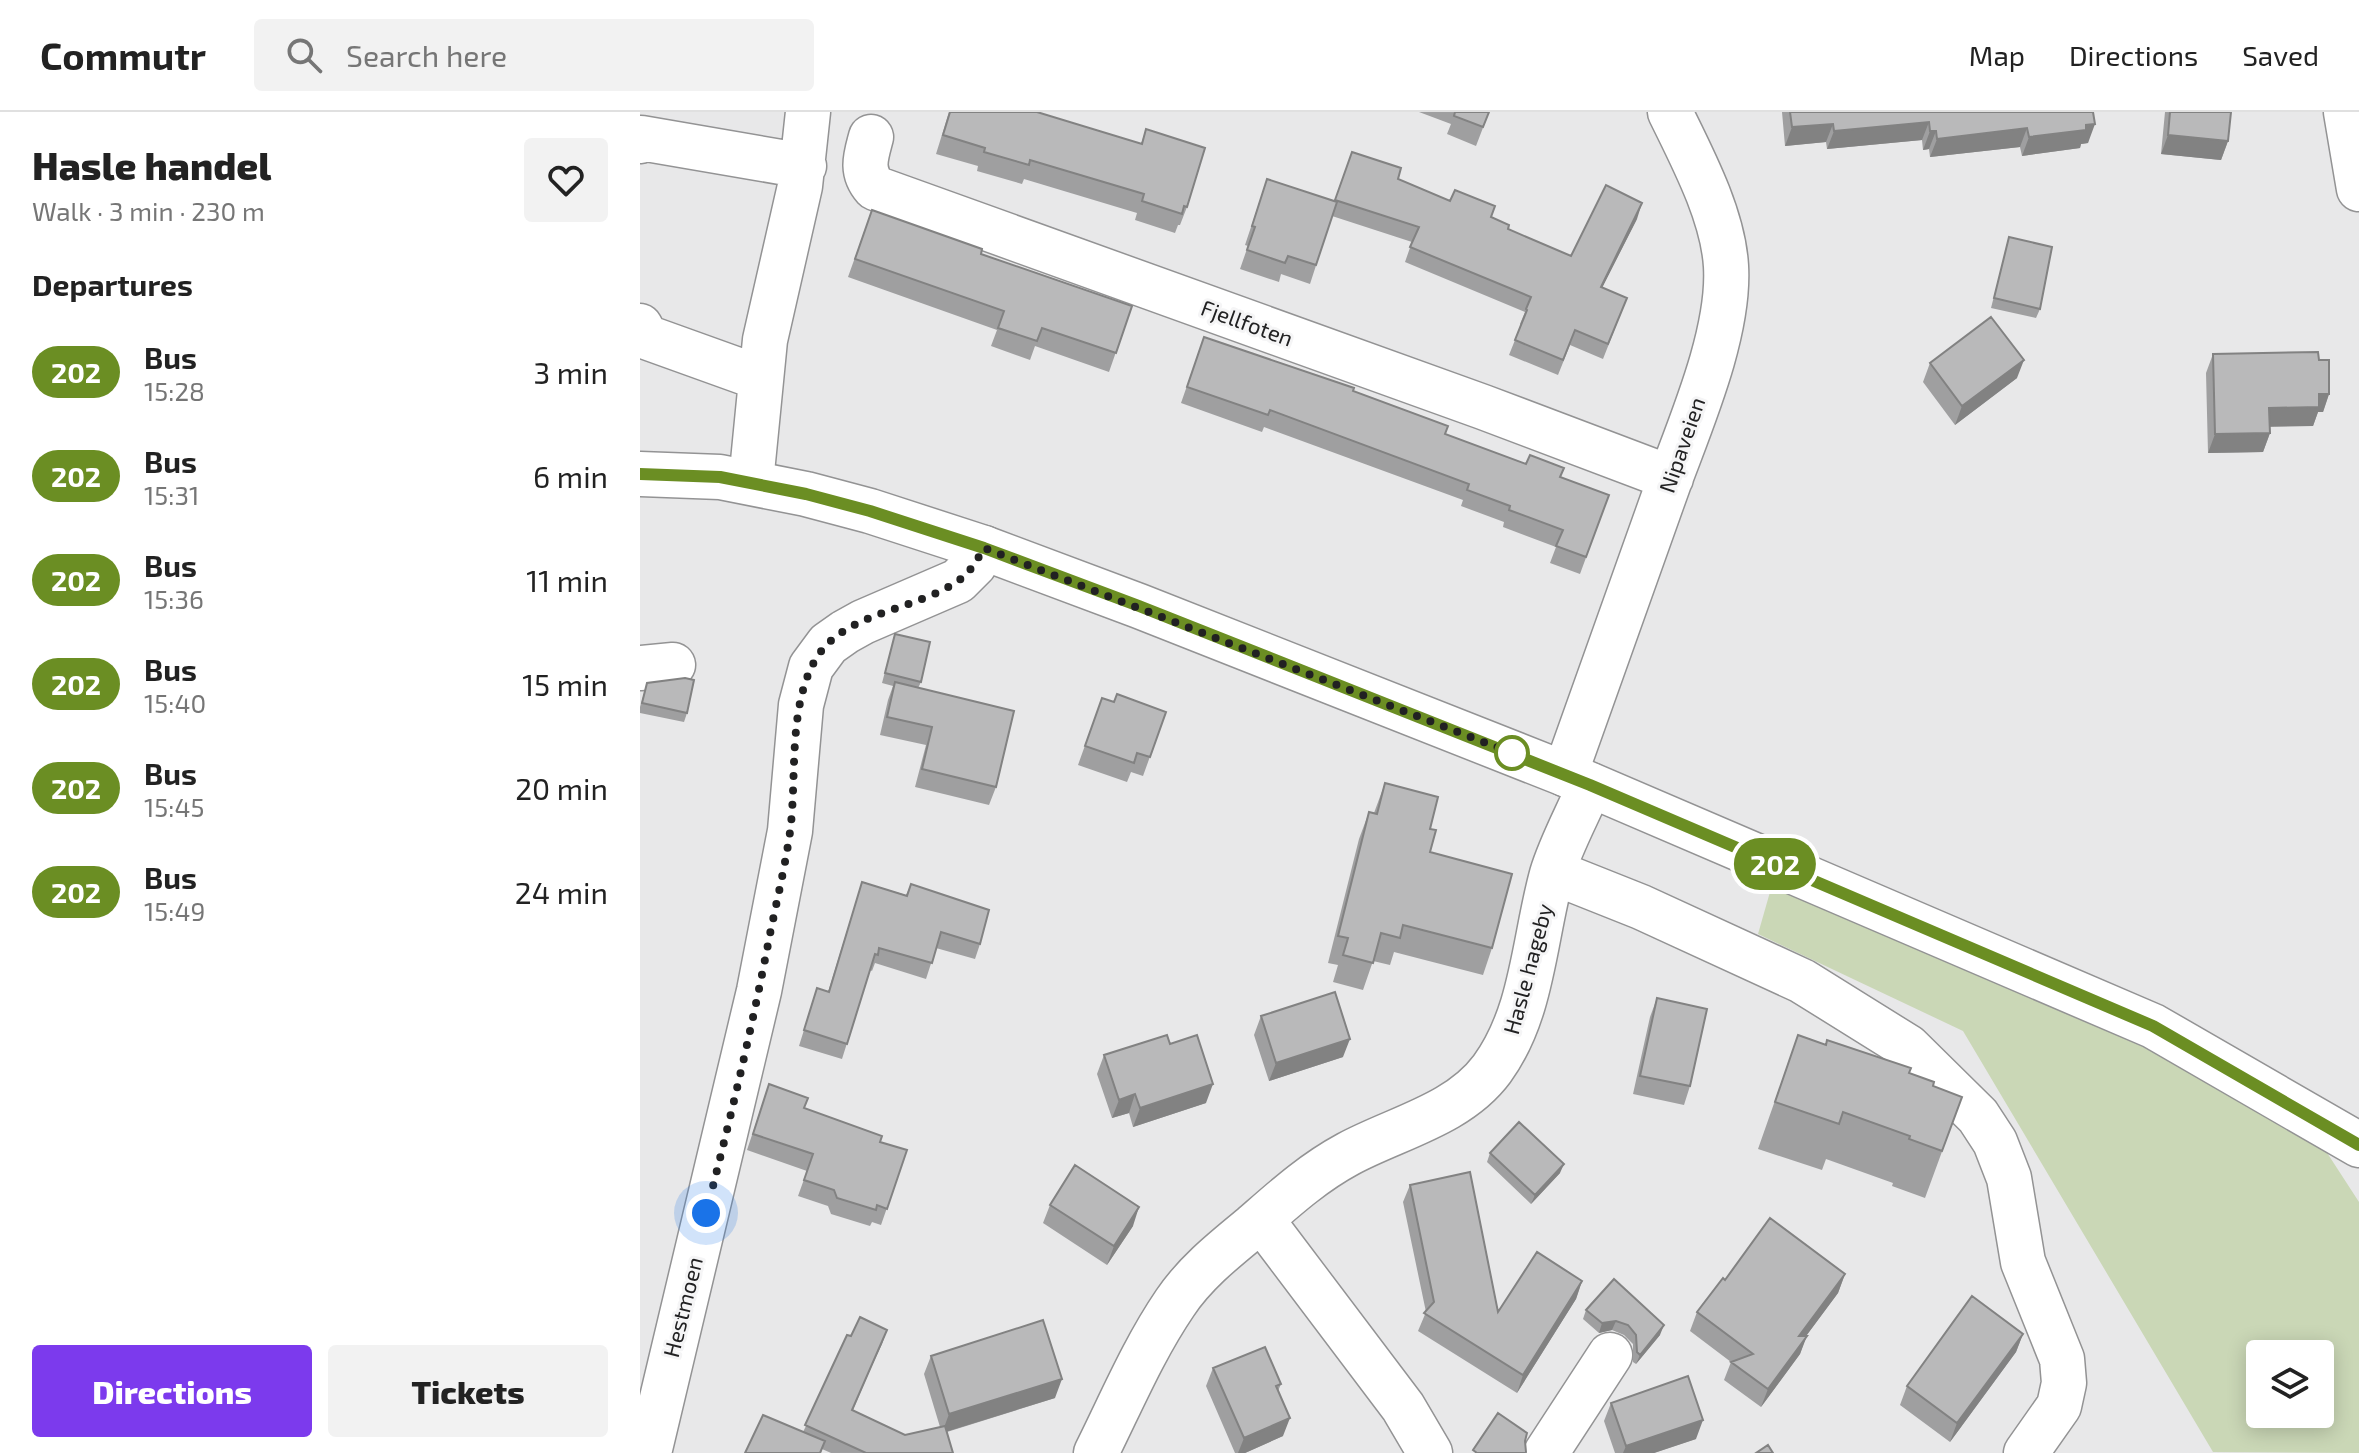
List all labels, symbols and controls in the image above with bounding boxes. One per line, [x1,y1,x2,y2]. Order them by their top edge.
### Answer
search box [254,19,814,91]
text: Commutr [40,32,206,78]
icon: search [282,33,326,77]
text: Search here [346,37,507,73]
text: Map [1969,38,2025,72]
text: Directions [2069,38,2198,72]
text: Saved [2242,38,2319,72]
button: heart [524,138,608,222]
text: Hasle handel [32,142,271,188]
text: Walk · 3 min · 230 m [32,195,265,226]
text: Departures [32,266,193,302]
street label: Fjellfoten [1198,293,1297,352]
text: Bus [144,339,197,375]
text: 3 min [533,354,608,390]
text: 202 [51,355,101,389]
text: 15:28 [144,375,205,406]
street label: Nipaveien [1653,394,1709,496]
text: Bus [144,443,197,479]
text: 6 min [533,458,608,494]
text: 202 [51,459,101,493]
text: 15:31 [144,479,199,510]
text: Bus [144,547,197,583]
text: 11 min [526,562,608,598]
text: 202 [51,563,101,597]
text: 15:36 [144,583,204,614]
text: Bus [144,651,197,687]
text: 15 min [522,666,608,702]
text: 202 [51,667,101,701]
text: 15:40 [144,687,206,718]
unlabelled marker [1495,736,1529,770]
text: Bus [144,755,197,791]
text: 20 min [515,770,608,806]
text: 202 [51,771,101,805]
text: 15:45 [144,791,204,822]
line badge: 202 [1729,838,1821,890]
text: 202 [1750,847,1800,881]
text: Bus [144,859,197,895]
text: 24 min [515,874,608,910]
text: 202 [51,875,101,909]
text: 15:49 [144,895,205,926]
street label: Hasle hageby [1497,900,1557,1037]
your location [686,1193,726,1233]
street label: Hestmoen [657,1254,707,1360]
map controls [2246,1340,2334,1428]
button: layers [2246,1340,2334,1428]
button: Directions [32,1345,312,1437]
button: Tickets [328,1345,608,1437]

